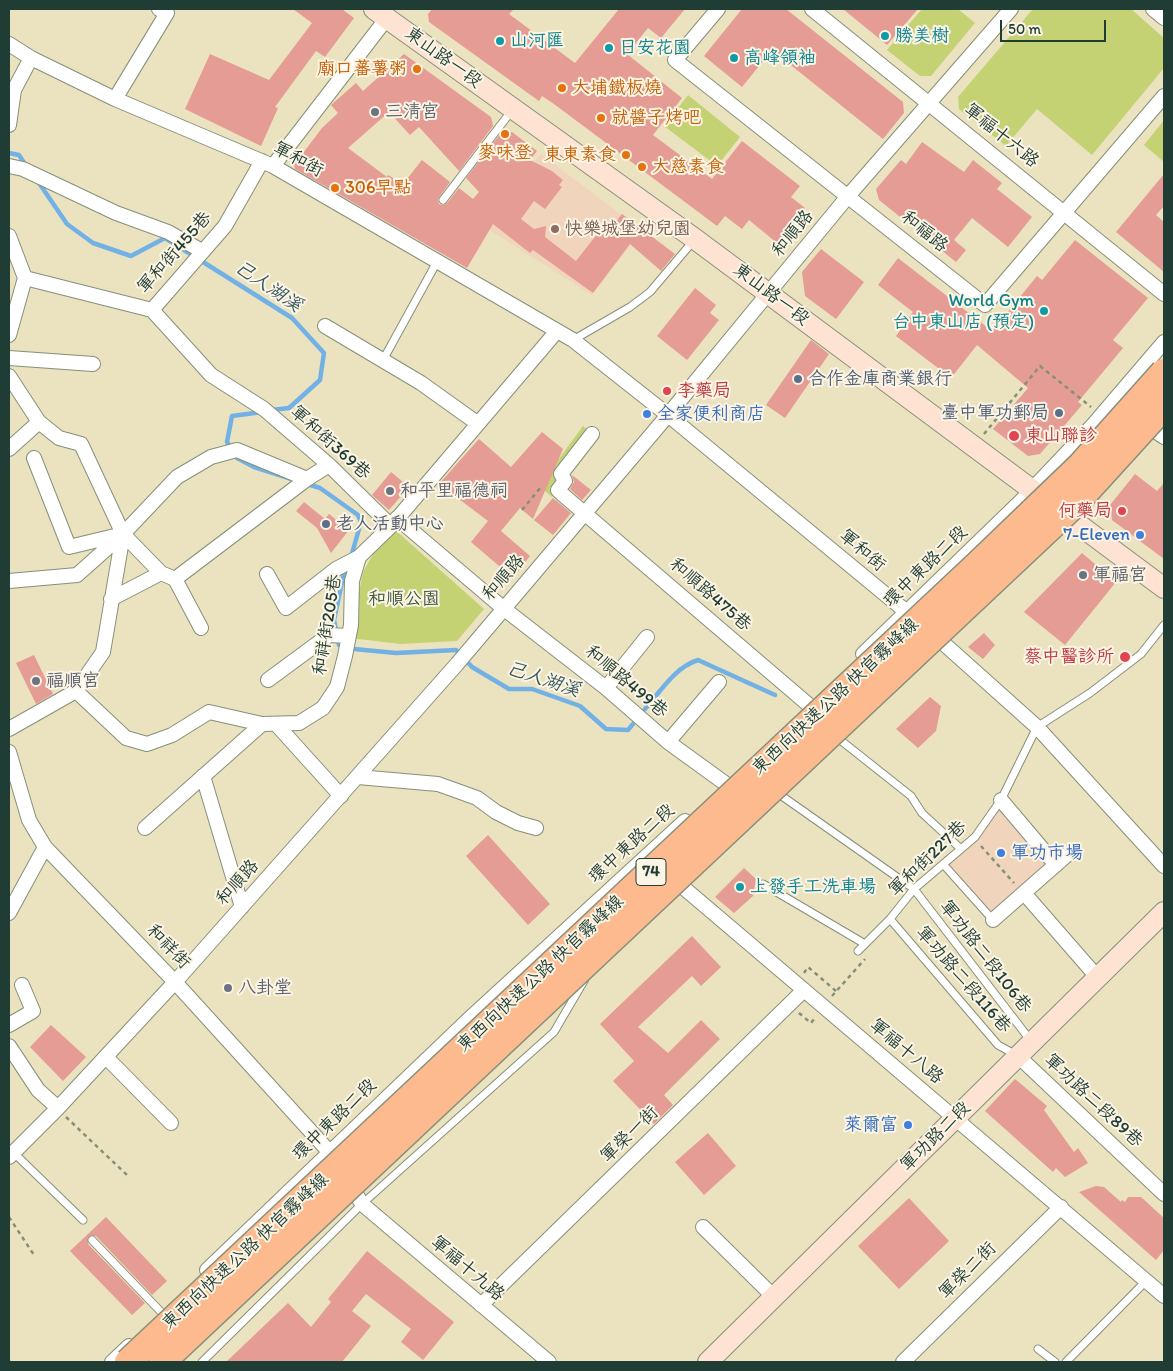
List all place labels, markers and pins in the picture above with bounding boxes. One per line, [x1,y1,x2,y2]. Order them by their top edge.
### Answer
place label: 勝美樹 [895,25,949,47]
place label: 山河匯 [510,30,564,52]
marker: 勝美樹 [879,30,891,42]
marker: 山河匯 [494,35,506,47]
place label: 日安花園 [619,37,691,59]
marker: 日安花園 [603,42,615,54]
place label: 高峰領袖 [744,47,816,69]
marker: 高峰領袖 [728,52,740,64]
place label: 廟口蕃薯粥 [317,58,407,80]
marker: 廟口蕃薯粥 [411,63,423,75]
place label: 大埔鐵板燒 [572,77,662,99]
marker: 大埔鐵板燒 [556,82,568,94]
place label: 三清宮 [385,101,439,123]
marker: 三清宮 [369,106,381,118]
place label: 就醬子烤吧 [611,107,701,129]
marker: 就醬子烤吧 [595,112,607,124]
marker: 麥味登 [499,128,511,140]
place label: 麥味登 [478,142,532,164]
place label: 東東素食 [544,144,616,166]
marker: 東東素食 [620,149,632,161]
place label: 大慈素食 [652,156,724,178]
marker: 大慈素食 [636,161,648,173]
place label: 306早點 [345,177,411,199]
marker: 306早點 [329,182,341,194]
place label: 快樂城堡幼兒園 [565,218,691,240]
marker: 快樂城堡幼兒園 [549,223,561,235]
place label: World Gym 台中東山店 (預定) [892,290,1034,332]
marker: World Gym 台中東山店 (預定) [1038,305,1050,317]
place label: 合作金庫商業銀行 [808,368,952,390]
marker: 合作金庫商業銀行 [792,373,804,385]
place label: 李藥局 [677,380,731,402]
marker: 李藥局 [661,385,673,397]
place label: 臺中軍功郵局 [941,402,1049,424]
place label: 全家便利商店 [657,403,765,425]
marker: 臺中軍功郵局 [1053,407,1065,419]
marker: 全家便利商店 [641,408,653,420]
place label: 東山聯診 [1025,425,1097,447]
marker: 東山聯診 [1007,429,1021,443]
place label: 和平里福德祠 [400,480,508,502]
marker: 和平里福德祠 [384,485,396,497]
place label: 何藥局 [1058,500,1112,522]
marker: 何藥局 [1116,505,1128,517]
place label: 老人活動中心 [336,513,444,535]
marker: 老人活動中心 [320,518,332,530]
place label: 7-Eleven [1063,524,1130,546]
marker: 7-Eleven [1134,529,1146,541]
place label: 軍福宮 [1093,564,1147,586]
marker: 軍福宮 [1077,569,1089,581]
place label: 蔡中醫診所 [1024,646,1114,668]
marker: 蔡中醫診所 [1118,650,1132,664]
place label: 福順宮 [46,670,100,692]
marker: 福順宮 [30,675,42,687]
place label: 軍功市場 [1011,842,1083,864]
marker: 軍功市場 [995,847,1007,859]
place label: 上發手工洗車場 [750,876,876,898]
marker: 上發手工洗車場 [734,881,746,893]
place label: 八卦堂 [238,977,292,999]
marker: 八卦堂 [222,982,234,994]
place label: 萊爾富 [844,1114,898,1136]
marker: 萊爾富 [902,1119,914,1131]

